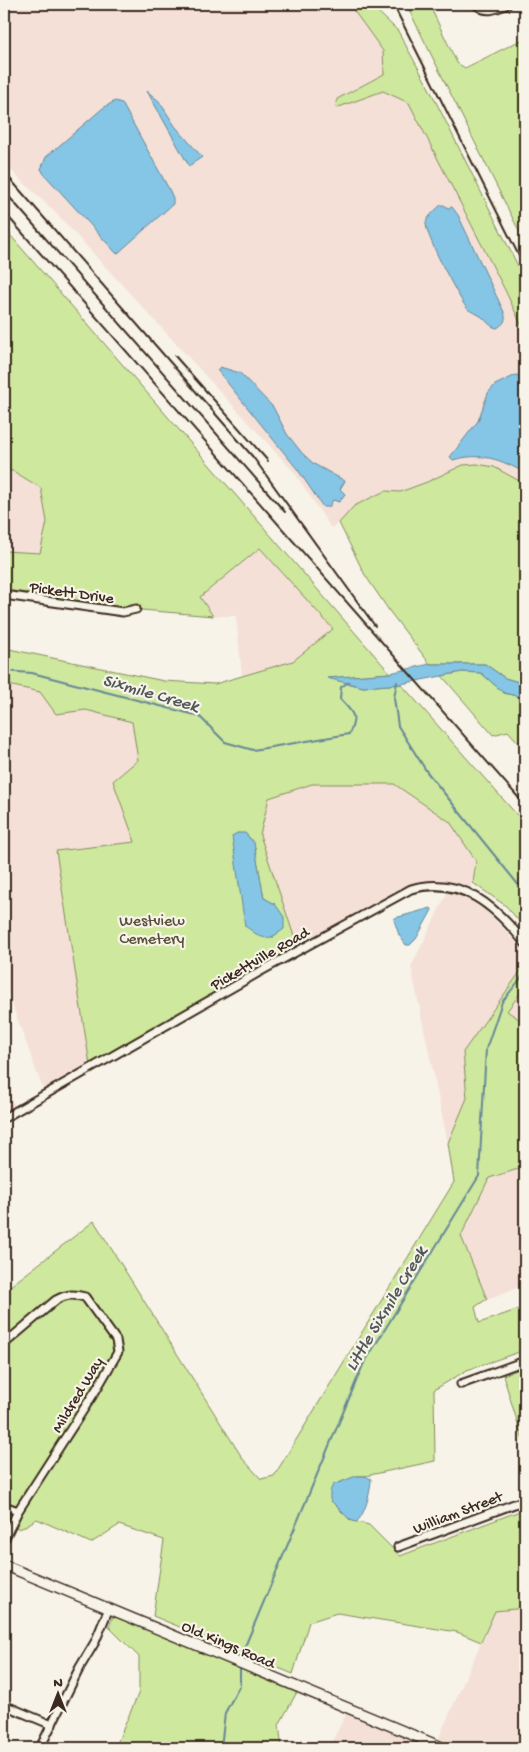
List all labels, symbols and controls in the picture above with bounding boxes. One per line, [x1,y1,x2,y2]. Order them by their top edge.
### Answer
street label: Pickett Drive [27,579,116,610]
water label: Sixmile Creek [100,671,203,719]
park label: Westview Cemetery [119,913,185,950]
street label: Pickettville Road [207,923,315,996]
water label: Little Sixmile Creek [342,1242,434,1375]
street label: Mildred Way [49,1354,109,1437]
street label: William Street [411,1488,507,1540]
street label: Old Kings Road [178,1618,279,1675]
north arrow [32,1670,82,1720]
text: N [53,1675,63,1692]

